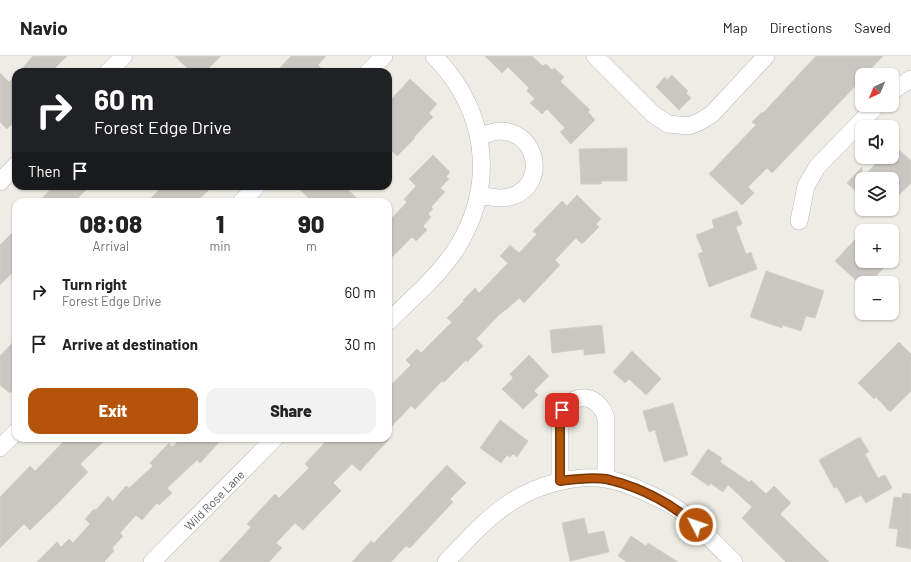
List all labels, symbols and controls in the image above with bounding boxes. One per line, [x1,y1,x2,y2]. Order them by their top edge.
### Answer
text: Navio [20,16,68,39]
text: Map [723,19,748,36]
text: Directions [770,19,832,36]
text: Saved [854,19,891,36]
north arrow [855,68,899,112]
map controls [855,68,899,320]
text: 60 m [94,82,154,116]
icon: right [28,84,80,136]
text: Forest Edge Drive [94,116,232,138]
button: sound [855,120,899,164]
icon: arrive [69,160,91,182]
text: Then [28,162,61,180]
button: layers [855,172,899,216]
text: 08:08 [79,209,142,238]
text: 1 [216,209,224,238]
text: 90 [298,209,325,238]
button: + [855,224,899,268]
text: Arrival [93,238,129,254]
text: min [210,238,231,254]
text: m [306,238,317,254]
text: Turn right [62,275,127,293]
button: − [855,276,899,320]
icon: right [28,281,50,303]
text: 60 m [344,283,376,301]
text: Forest Edge Drive [62,293,161,309]
icon: arrive [28,333,50,355]
text: Arrive at destination [62,335,198,353]
text: 30 m [344,335,376,353]
button: Exit [28,388,198,434]
button: Share [206,388,376,434]
pin [545,393,579,427]
icon: arrive [551,399,573,421]
street label: Wild Rose Lane [181,467,247,533]
position arrow [675,504,717,546]

